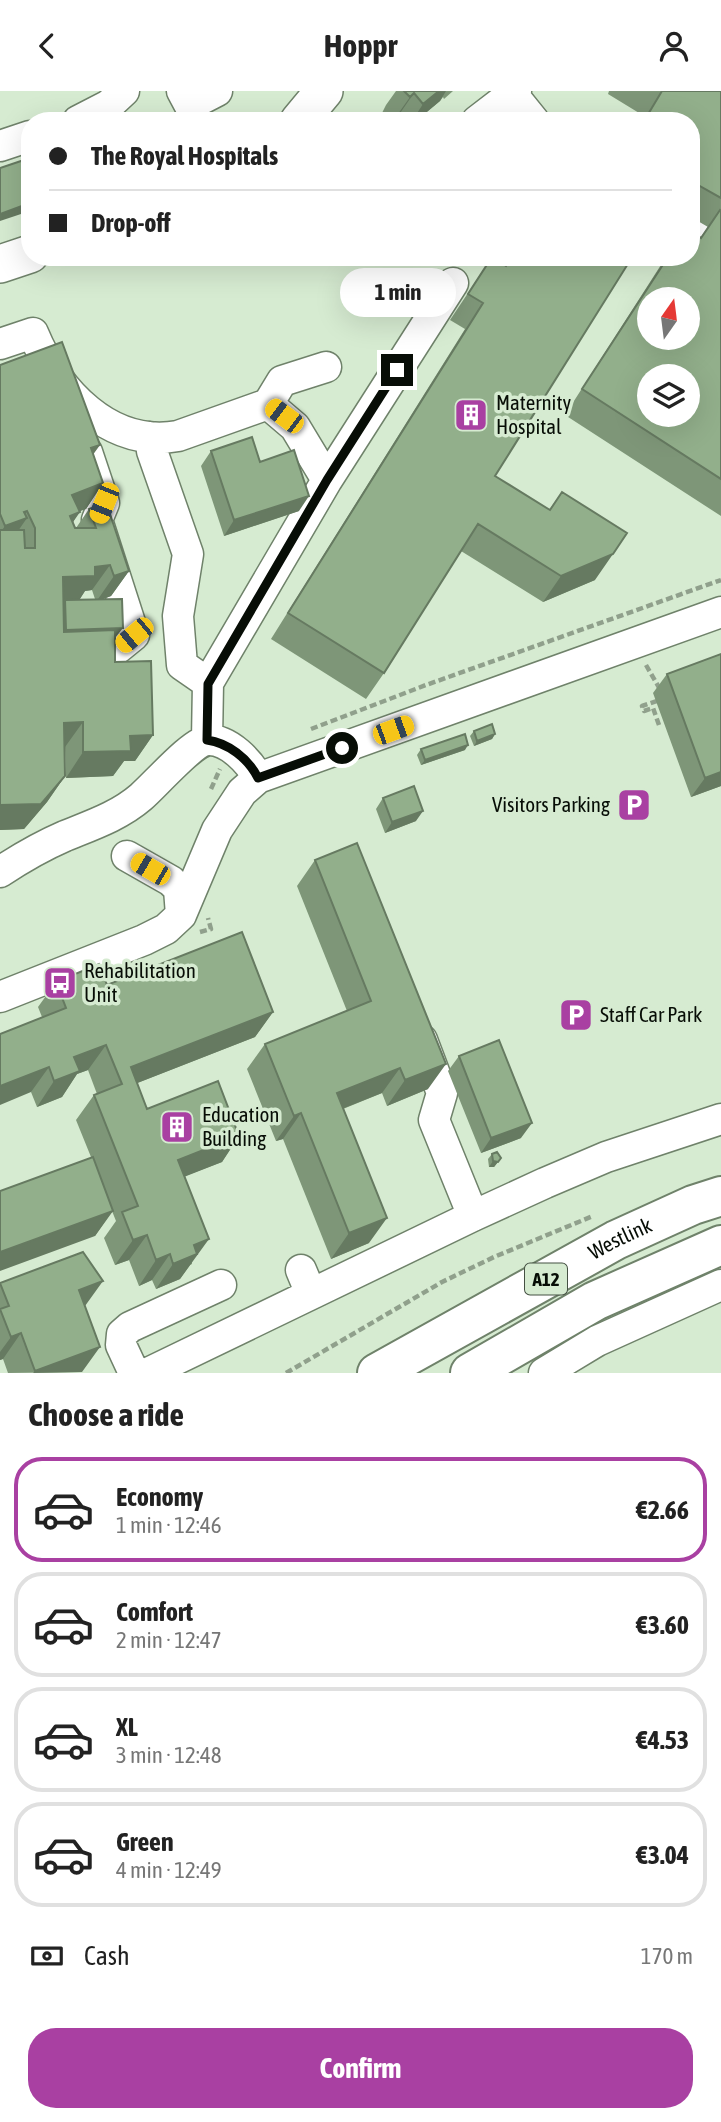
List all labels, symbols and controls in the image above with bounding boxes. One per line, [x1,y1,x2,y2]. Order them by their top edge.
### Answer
icon: back [28,27,66,65]
text: Hoppr [324,27,397,64]
icon: person [655,27,693,65]
text: The Royal Hospitals [91,141,278,171]
text: Drop-off [91,208,171,238]
callout: 1 min [339,268,455,317]
text: 1 min [375,279,421,305]
north arrow [637,287,700,350]
map controls [637,287,700,427]
route end [381,354,413,386]
button: layers [637,364,700,427]
place label: Maternity Hospital [496,390,571,438]
car [261,395,308,437]
building icon: Maternity Hospital [452,396,490,434]
car [87,480,122,526]
car [112,613,157,657]
car [370,713,417,747]
route start [326,732,358,764]
parking icon: Visitors Parking [615,786,653,824]
place label: Visitors Parking [492,792,610,816]
car [127,849,174,889]
place label: Rehabilitation Unit [84,958,196,1006]
bus stop icon: Rehabilitation Unit [41,964,79,1002]
parking icon: Staff Car Park [557,996,595,1034]
place label: Staff Car Park [600,1002,702,1026]
place label: Education Building [202,1102,280,1150]
building icon: Education Building [158,1108,196,1146]
street label: Westlink [584,1212,655,1264]
road number: A12 [525,1263,567,1295]
text: Choose a ride [28,1396,184,1433]
icon: car [32,1478,95,1541]
text: Economy [116,1482,203,1512]
text: €2.66 [636,1495,689,1525]
text: 1 min · 12:46 [116,1512,222,1538]
icon: car [32,1593,95,1656]
text: Comfort [116,1597,193,1627]
text: €3.60 [636,1610,689,1640]
text: 2 min · 12:47 [116,1627,222,1653]
icon: car [32,1708,95,1771]
text: XL [116,1712,138,1742]
text: €4.53 [636,1725,689,1755]
text: 3 min · 12:48 [116,1742,222,1768]
icon: car [32,1823,95,1886]
text: Green [116,1827,174,1857]
text: €3.04 [636,1840,689,1870]
text: 4 min · 12:49 [116,1857,222,1883]
icon: cash [28,1937,66,1975]
text: Cash [84,1941,130,1971]
text: 170 m [641,1943,693,1969]
button: Confirm [28,2028,693,2108]

